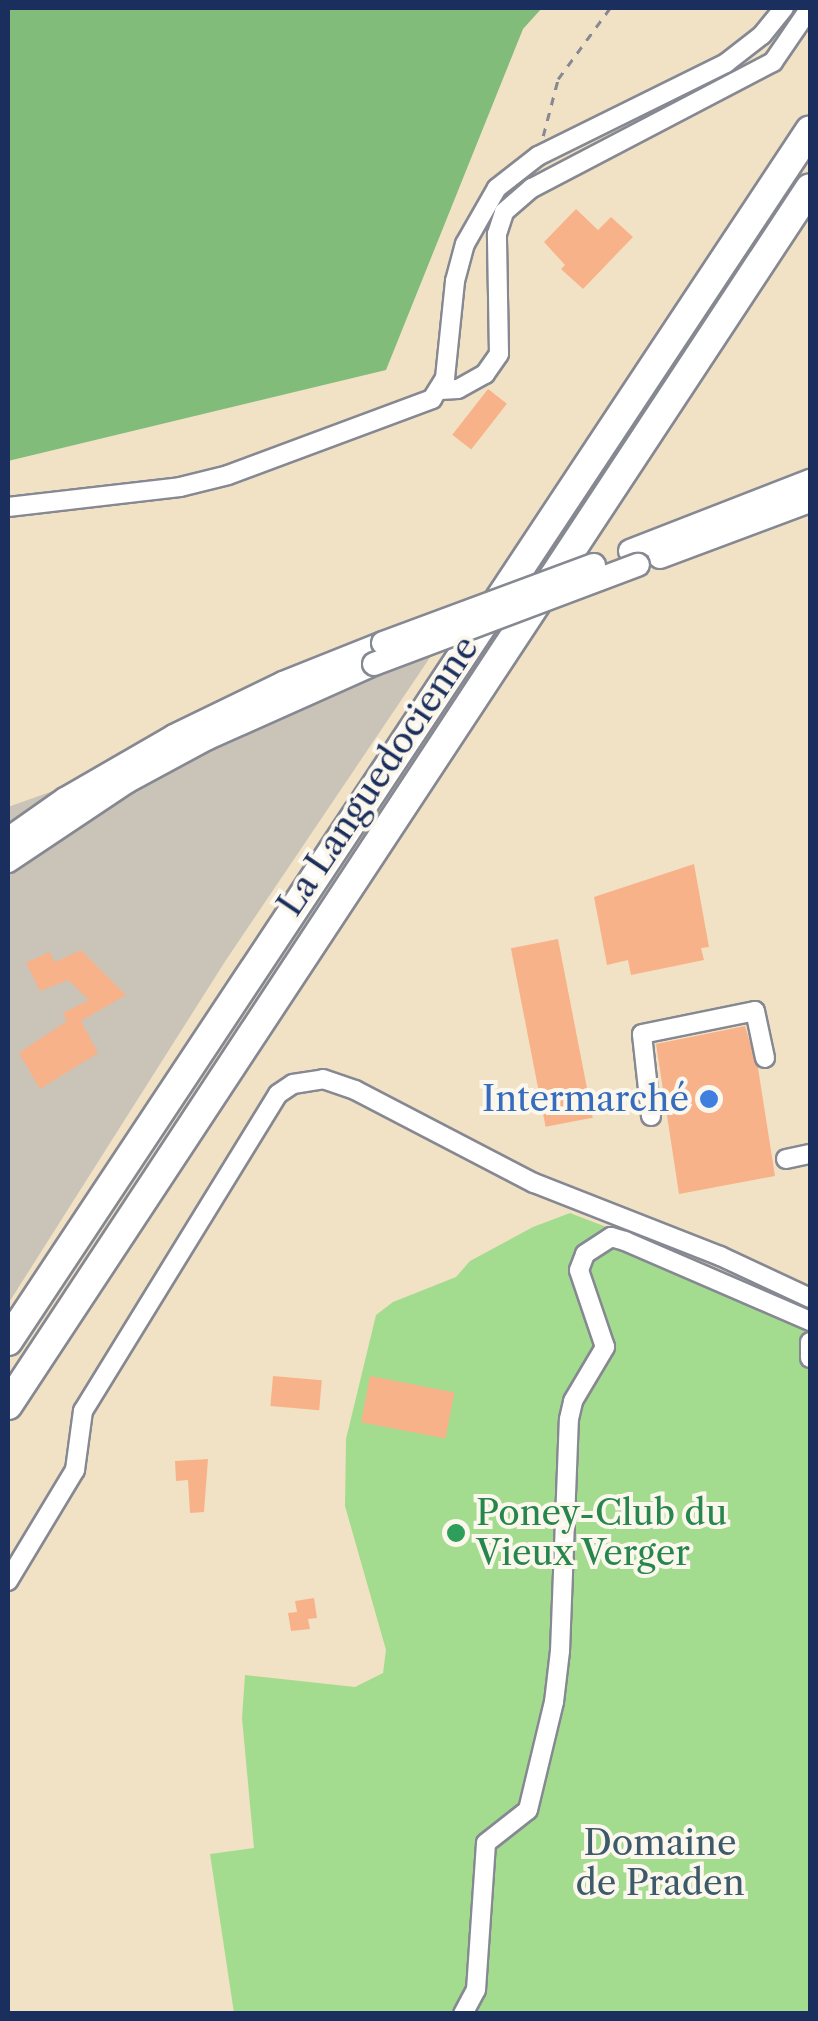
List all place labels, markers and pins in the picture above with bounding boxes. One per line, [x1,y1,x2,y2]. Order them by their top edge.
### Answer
place label: Intermarché [482,1078,689,1120]
marker: Intermarché [698,1088,720,1110]
place label: Poney-Club du Vieux Verger [476,1492,727,1574]
marker: Poney-Club du Vieux Verger [445,1522,467,1544]

